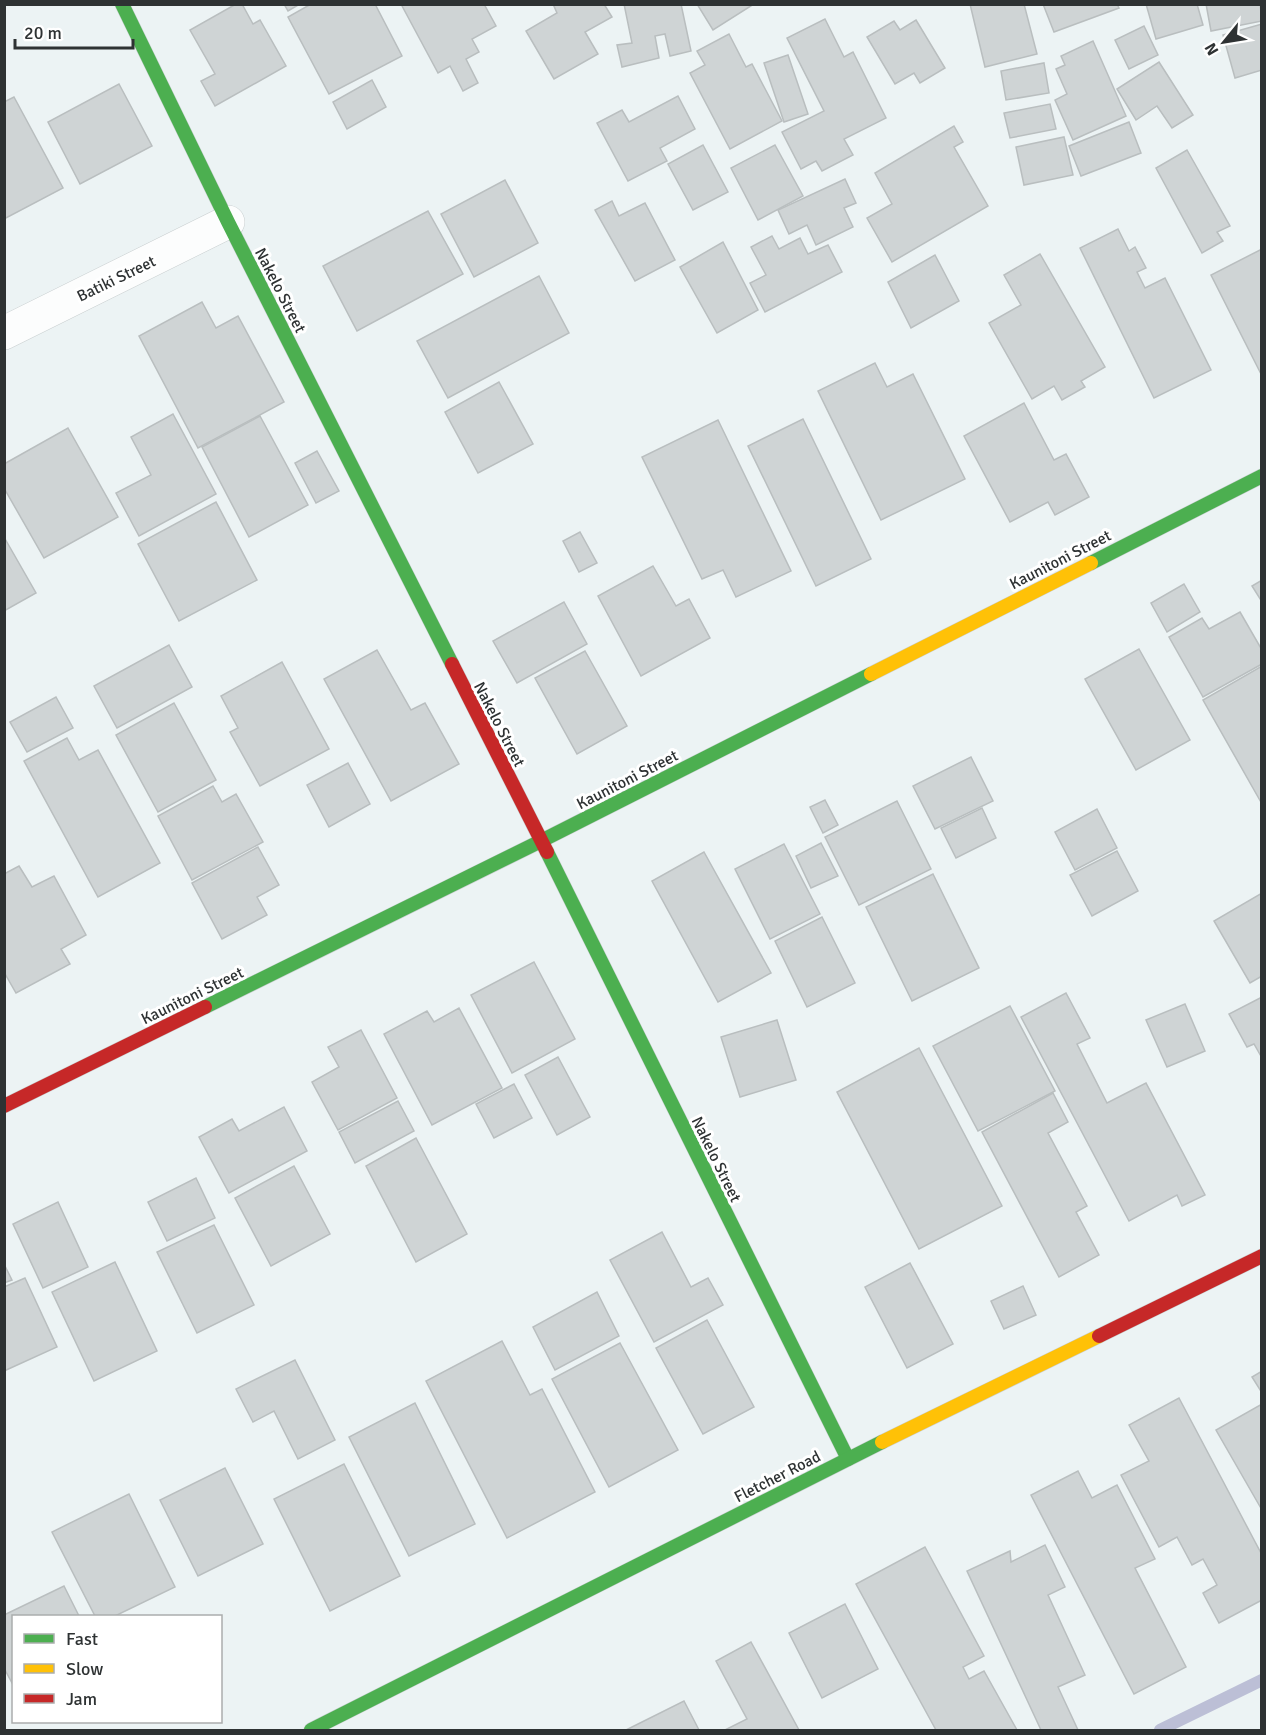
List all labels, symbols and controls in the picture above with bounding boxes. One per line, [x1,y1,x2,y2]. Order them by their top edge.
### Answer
scale bar [15,12,134,50]
north arrow [1194,12,1254,72]
text: 20 m [24,22,62,44]
text: N [1200,39,1223,59]
street label: Nakelo Street [250,245,310,337]
street label: Batiki Street [74,251,159,307]
street label: Kaunitoni Street [1006,526,1115,594]
street label: Nakelo Street [469,679,529,771]
street label: Kaunitoni Street [573,746,682,814]
street label: Kaunitoni Street [138,962,247,1029]
street label: Nakelo Street [687,1113,746,1206]
street label: Fletcher Road [731,1447,824,1507]
legend [12,1615,222,1723]
text: Fast [66,1628,98,1650]
text: Slow [66,1658,103,1680]
text: Jam [66,1688,97,1710]

